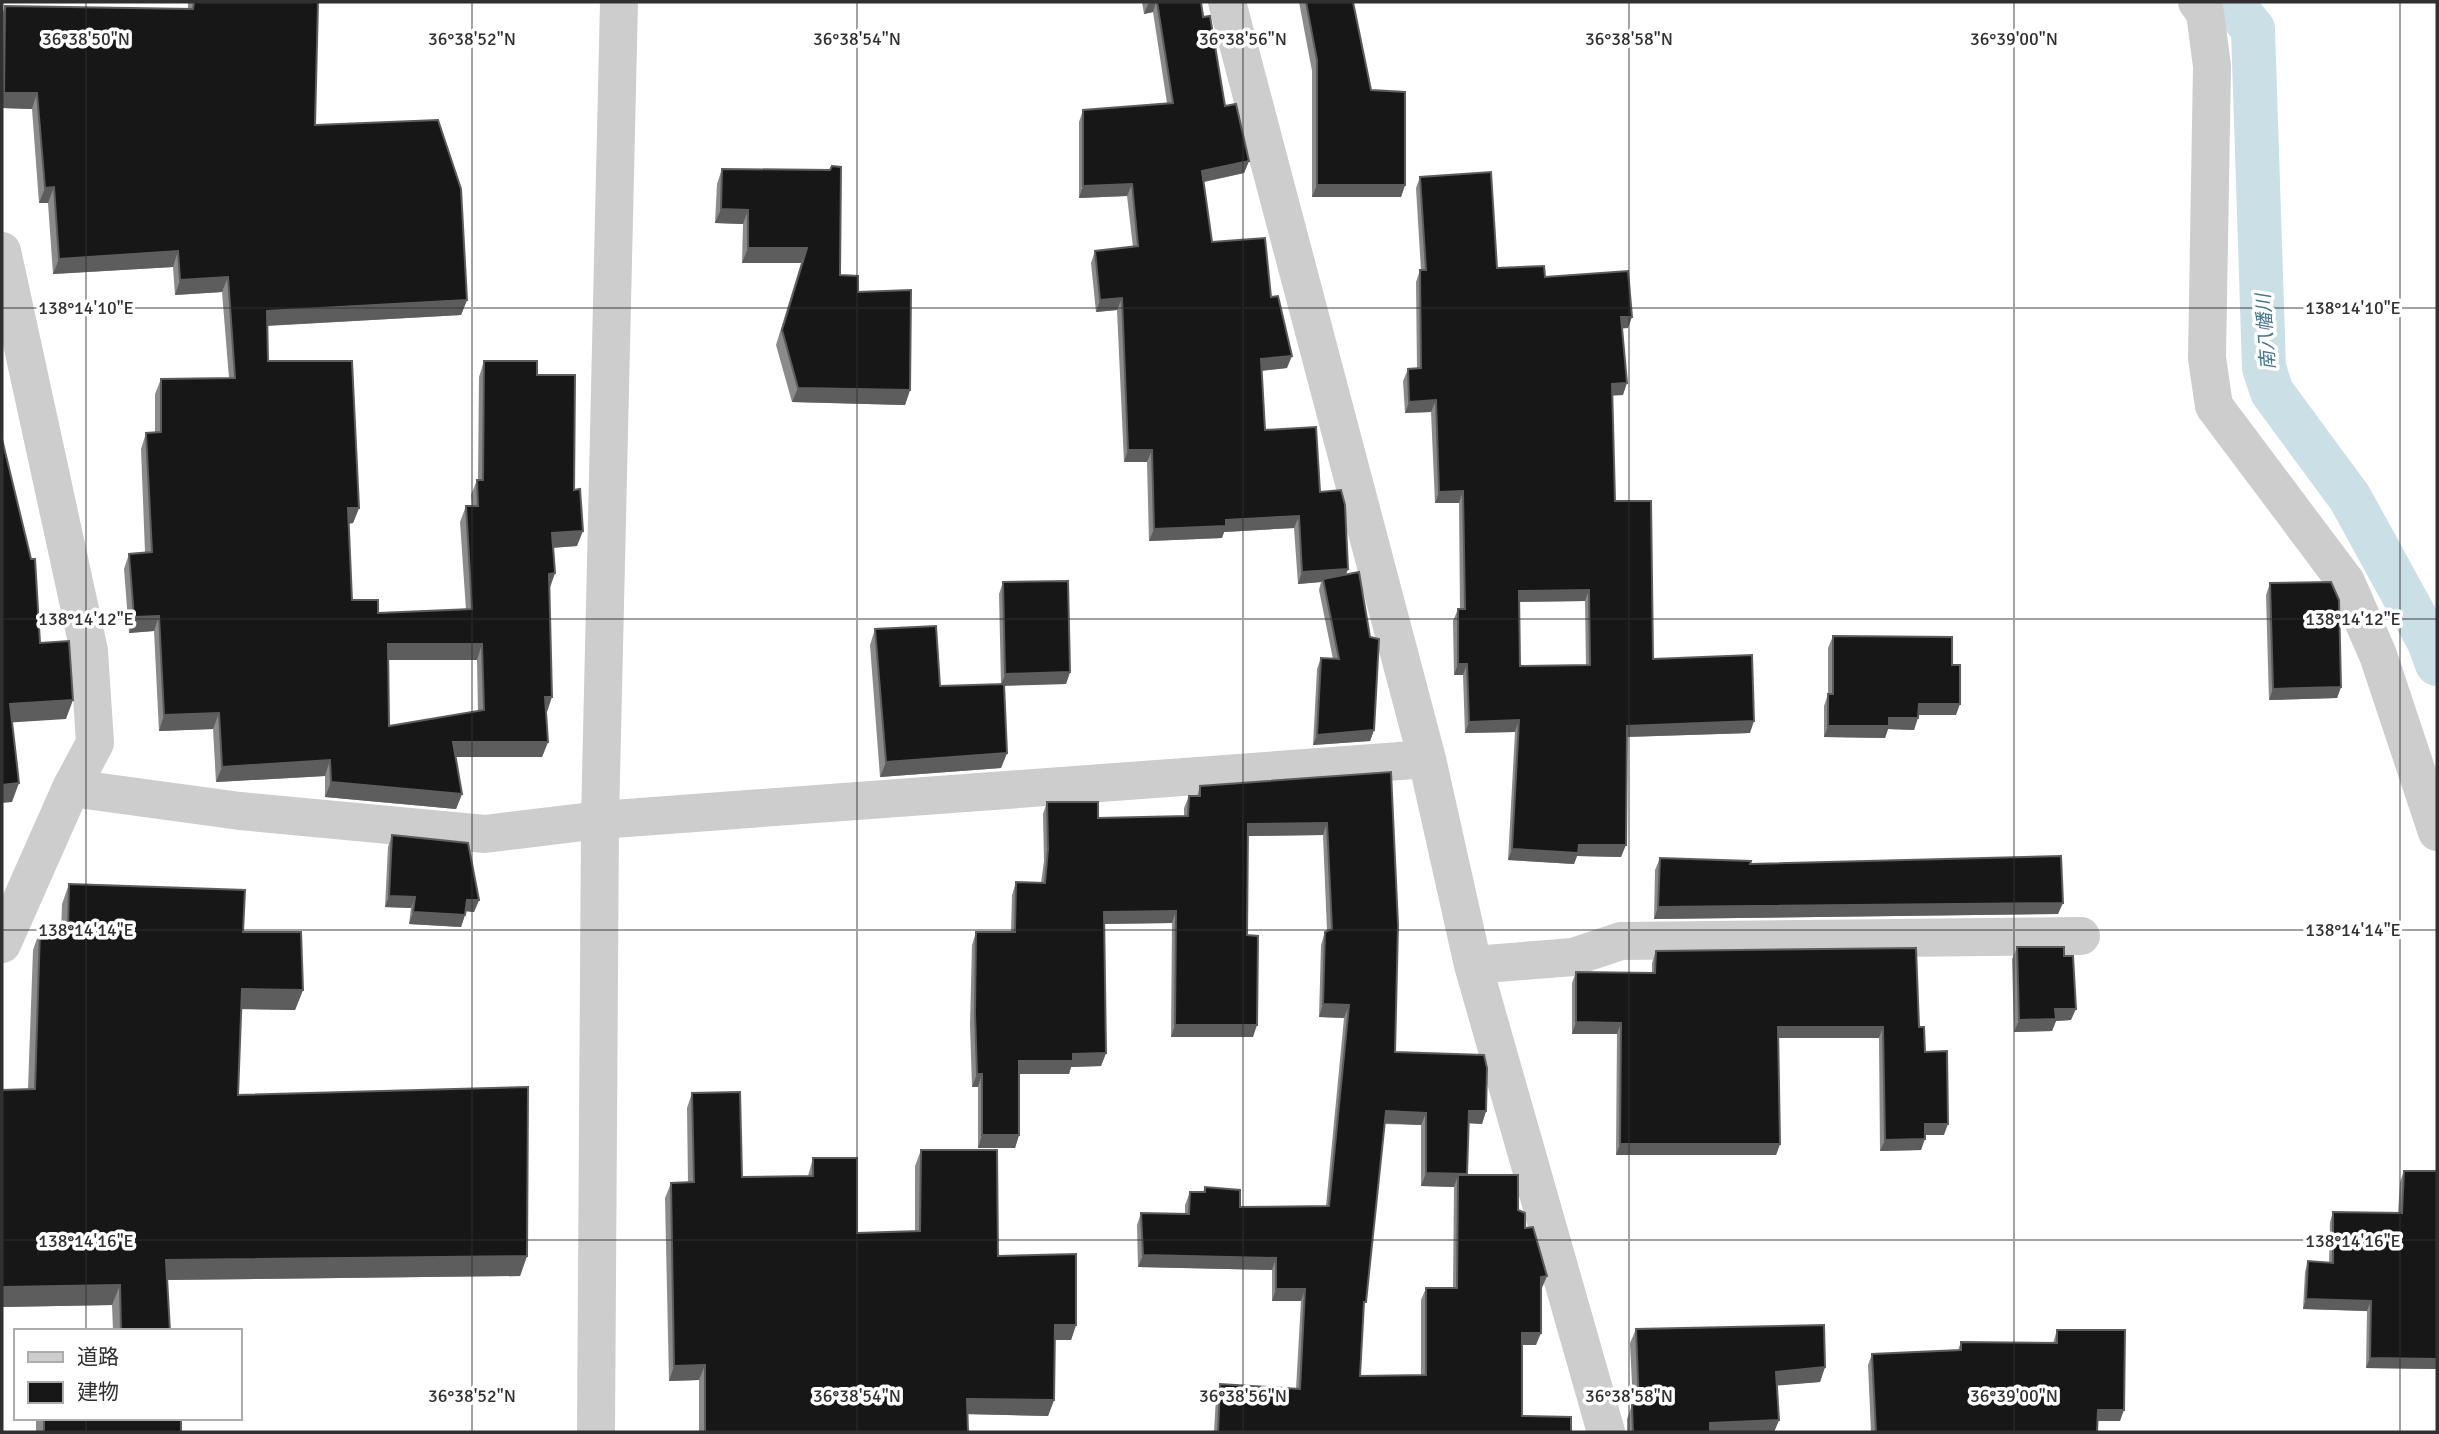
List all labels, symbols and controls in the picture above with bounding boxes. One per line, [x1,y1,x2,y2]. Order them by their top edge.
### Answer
text: 36°38'50"N [42,28,130,50]
text: 36°38'52"N [428,28,516,50]
text: 36°38'54"N [813,28,901,50]
text: 36°38'56"N [1199,28,1287,50]
text: 36°38'58"N [1585,28,1673,50]
text: 36°39'00"N [1970,28,2058,50]
water label: 南八幡川 [2251,291,2281,371]
text: 138°14'10"E [38,297,134,319]
text: 138°14'10"E [2305,297,2401,319]
text: 138°14'12"E [38,608,134,630]
text: 138°14'12"E [2305,608,2401,630]
text: 138°14'14"E [38,919,134,941]
text: 138°14'14"E [2305,919,2401,941]
text: 138°14'16"E [38,1230,134,1252]
text: 138°14'16"E [2305,1230,2401,1252]
legend [14,1329,242,1420]
text: 道路 [77,1344,119,1370]
text: 建物 [77,1379,119,1405]
text: 36°38'52"N [428,1385,516,1407]
text: 36°38'54"N [813,1385,901,1407]
text: 36°38'56"N [1199,1385,1287,1407]
text: 36°38'58"N [1585,1385,1673,1407]
text: 36°39'00"N [1970,1385,2058,1407]

